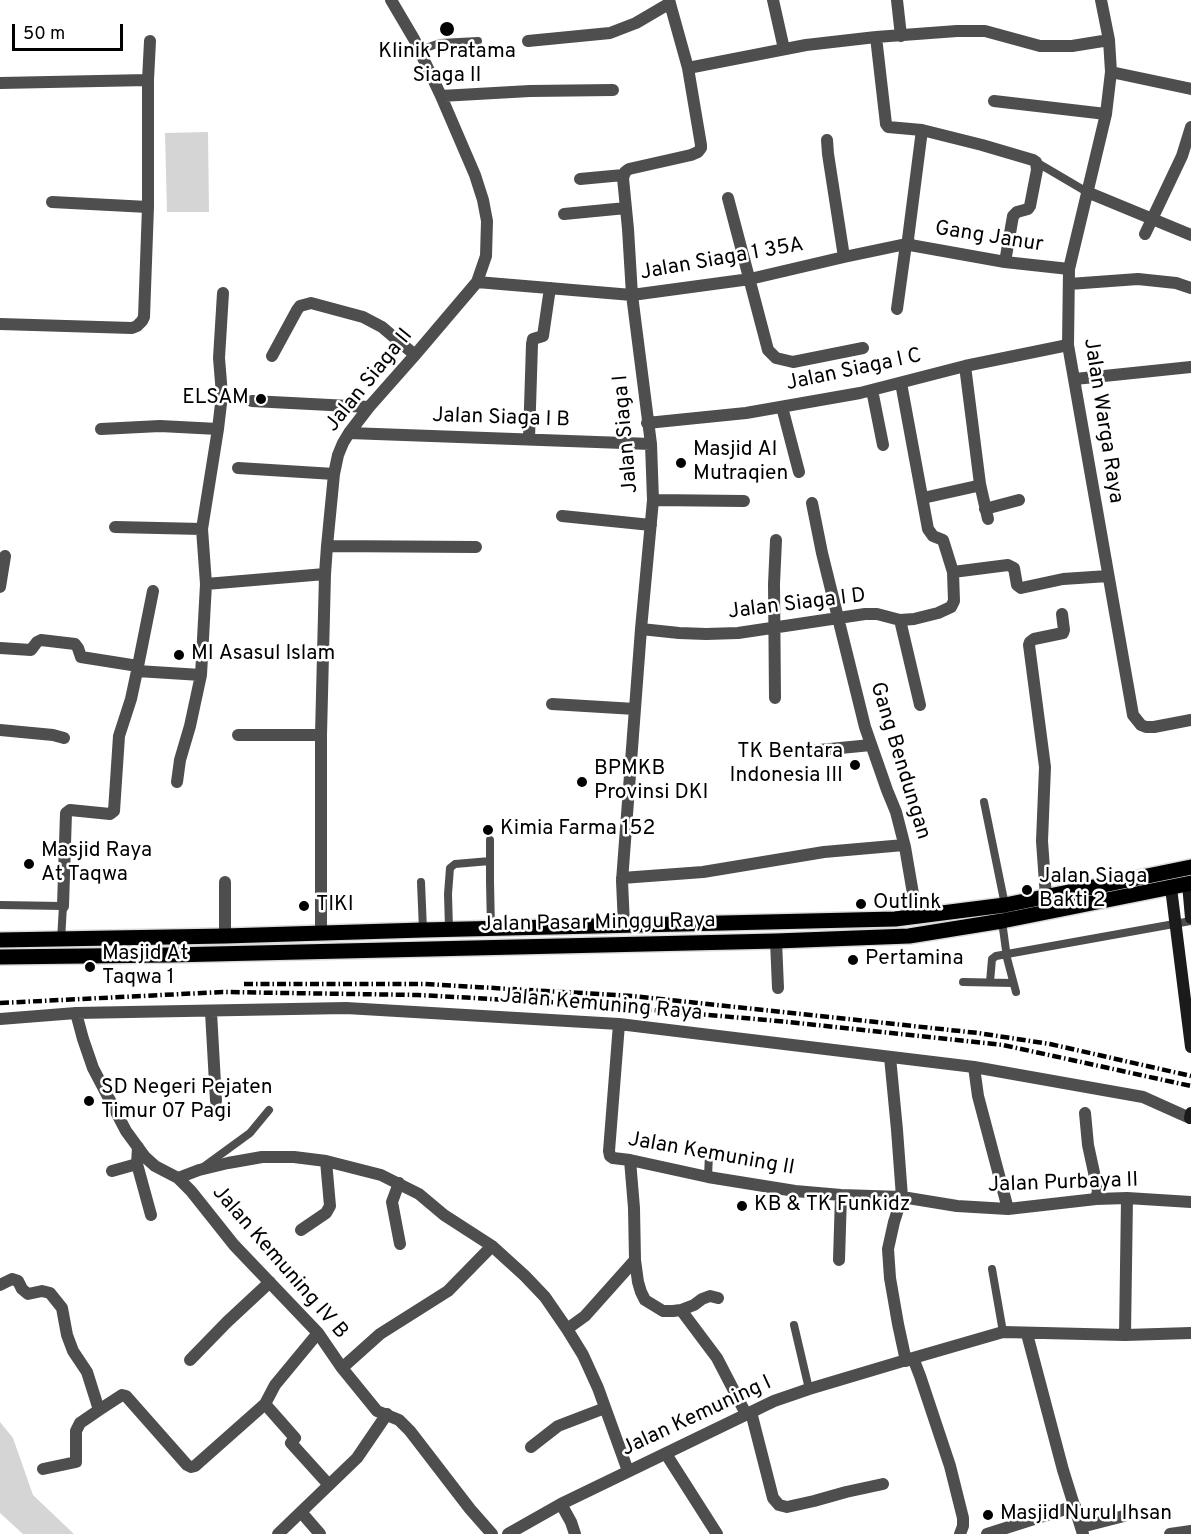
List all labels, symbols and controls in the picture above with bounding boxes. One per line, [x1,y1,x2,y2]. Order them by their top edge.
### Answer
scale bar [15,12,126,50]
marker: Klinik Pratama Siaga II [438,20,456,38]
text: 50 m [23,23,65,46]
place label: Klinik Pratama Siaga II [378,40,516,90]
street label: Gang Janur [933,217,1045,259]
street label: Jalan Siaga 1 35A [638,233,806,287]
street label: Jalan Siaga II [321,324,419,438]
street label: Jalan Warga Raya [1077,337,1127,505]
street label: Jalan Siaga I C [784,344,924,398]
street label: Jalan Siaga I [609,373,645,495]
place label: ELSAM [182,386,249,412]
marker: ELSAM [254,392,268,406]
street label: Jalan Siaga I B [432,404,570,434]
place label: Masjid Al Mutraqien [693,438,788,488]
marker: Masjid Al Mutraqien [674,456,688,470]
street label: Jalan Siaga I D [727,584,867,626]
place label: MI Asasul Islam [191,642,335,668]
marker: MI Asasul Islam [172,648,186,662]
street label: Gang Bendungan [863,679,935,843]
place label: TK Bentara Indonesia III [729,740,843,790]
place label: BPMKB Provinsi DKI [594,757,709,807]
marker: TK Bentara Indonesia III [848,758,862,772]
marker: BPMKB Provinsi DKI [575,775,589,789]
place label: Kimia Farma 152 [500,817,655,843]
marker: Kimia Farma 152 [481,823,495,837]
place label: Masjid Raya At Taqwa [41,839,152,889]
marker: Masjid Raya At Taqwa [22,857,36,871]
place label: Jalan Siaga Bakti 2 [1039,865,1147,915]
marker: Jalan Siaga Bakti 2 [1020,883,1034,897]
place label: Outlink [873,891,941,917]
place label: TIKI [316,893,354,919]
marker: Outlink [854,897,868,911]
marker: TIKI [297,899,311,913]
street label: Jalan Pasar Minggu Raya [480,909,716,939]
place label: Masjid At Taqwa 1 [102,942,188,992]
place label: Pertamina [865,947,963,973]
marker: Pertamina [846,953,860,967]
marker: Masjid At Taqwa 1 [83,960,97,974]
street label: Jalan Kemuning Raya [499,985,703,1027]
place label: SD Negeri Pejaten Timur 07 Pagi [101,1076,273,1126]
marker: SD Negeri Pejaten Timur 07 Pagi [82,1094,96,1108]
street label: Jalan Kemuning II [626,1128,796,1182]
street label: Jalan Purbaya II [987,1169,1139,1199]
street label: Jalan Kemuning IV B [206,1181,352,1345]
place label: KB & TK Funkidz [754,1193,910,1219]
marker: KB & TK Funkidz [735,1199,749,1213]
street label: Jalan Kemuning I [618,1371,776,1463]
place label: Masjid Nurul Ihsan [1000,1502,1172,1528]
marker: Masjid Nurul Ihsan [981,1508,995,1522]

